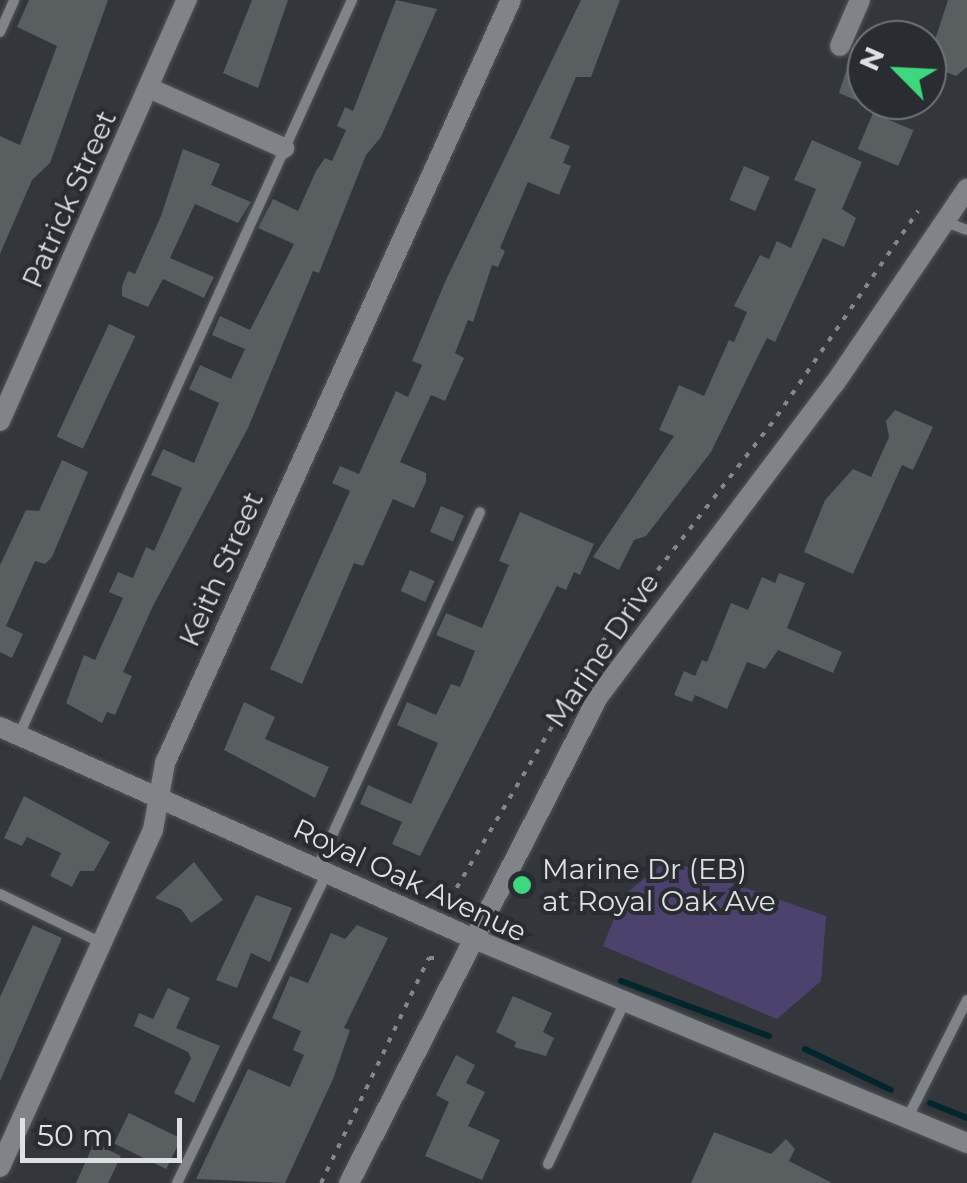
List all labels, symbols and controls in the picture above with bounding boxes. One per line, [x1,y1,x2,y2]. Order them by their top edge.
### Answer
north arrow [847,20,947,120]
text: N [851,41,892,76]
street label: Patrick Street [15,105,123,293]
street label: Keith Street [172,486,270,652]
street label: Marine Drive [538,567,666,733]
street label: Royal Oak Avenue [288,811,532,949]
place label: Marine Dr (EB) at Royal Oak Ave [542,852,776,918]
marker: Marine Dr (EB) at Royal Oak Ave [511,874,533,896]
scale bar [25,1098,188,1160]
text: 50 m [37,1117,114,1154]

